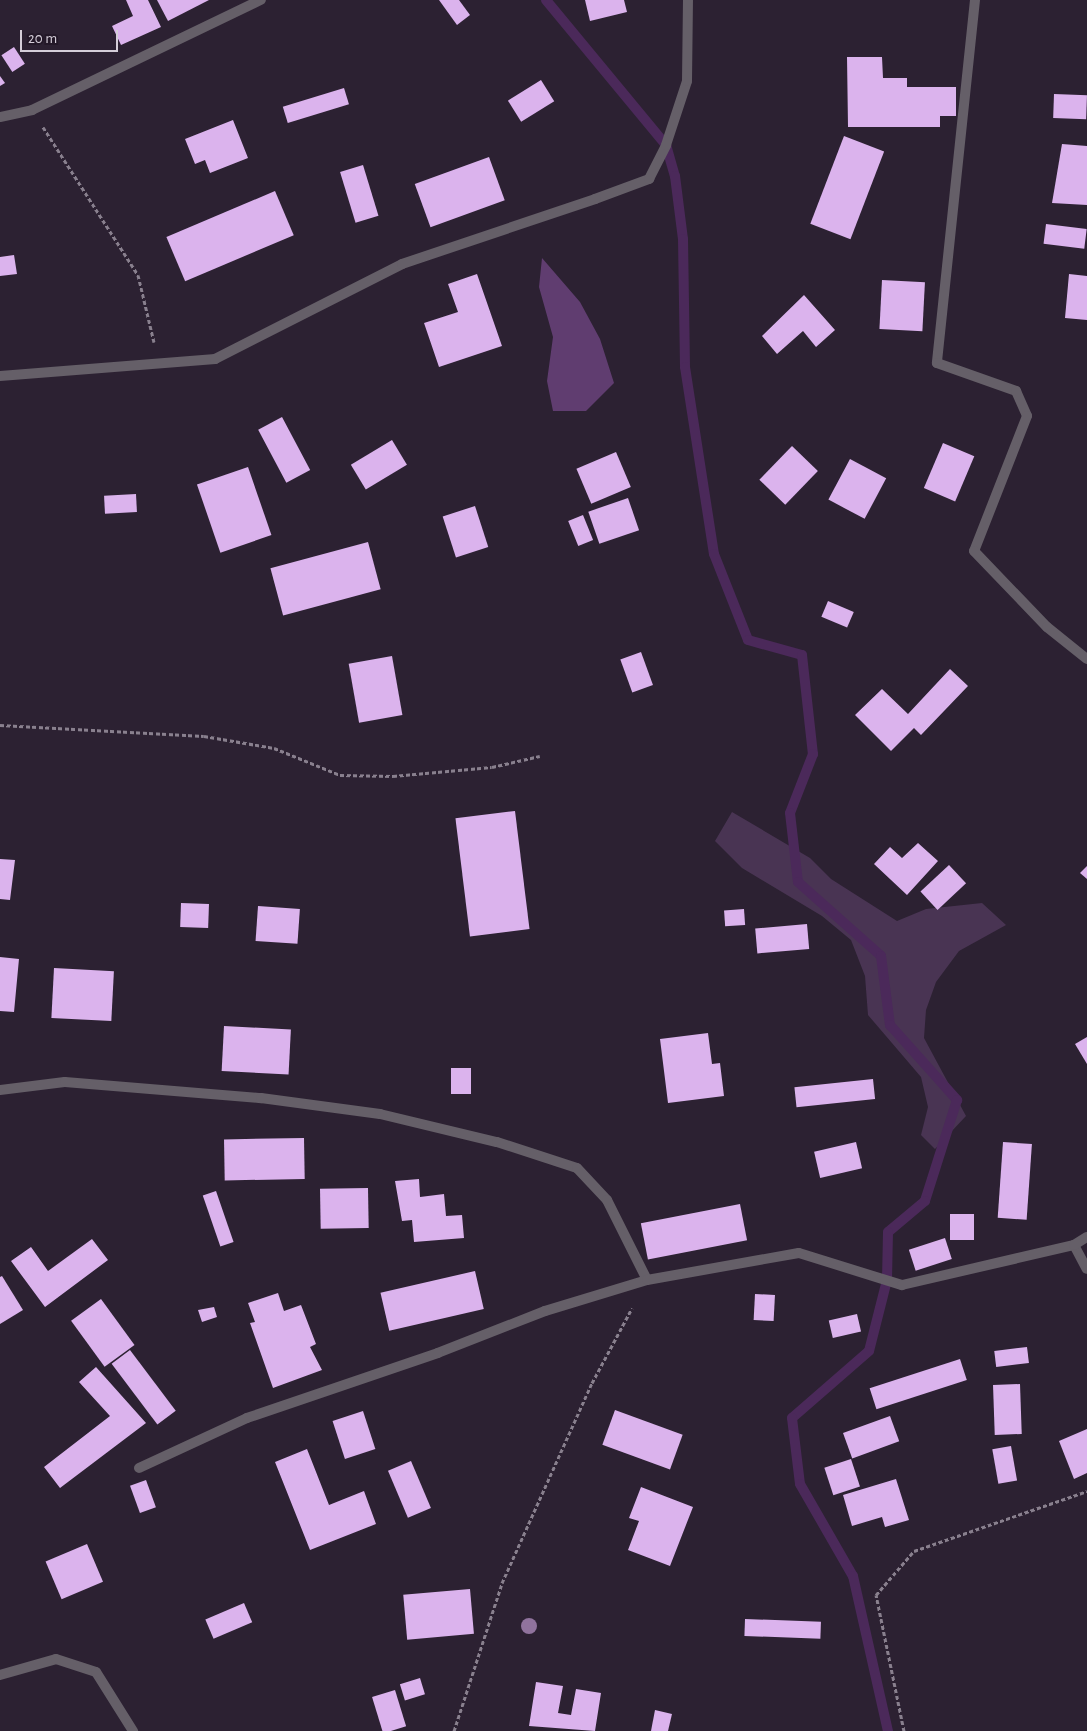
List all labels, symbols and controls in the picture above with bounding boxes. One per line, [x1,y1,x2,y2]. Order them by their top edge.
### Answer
scale bar [22,20,120,52]
text: 20 m [28,31,57,46]

